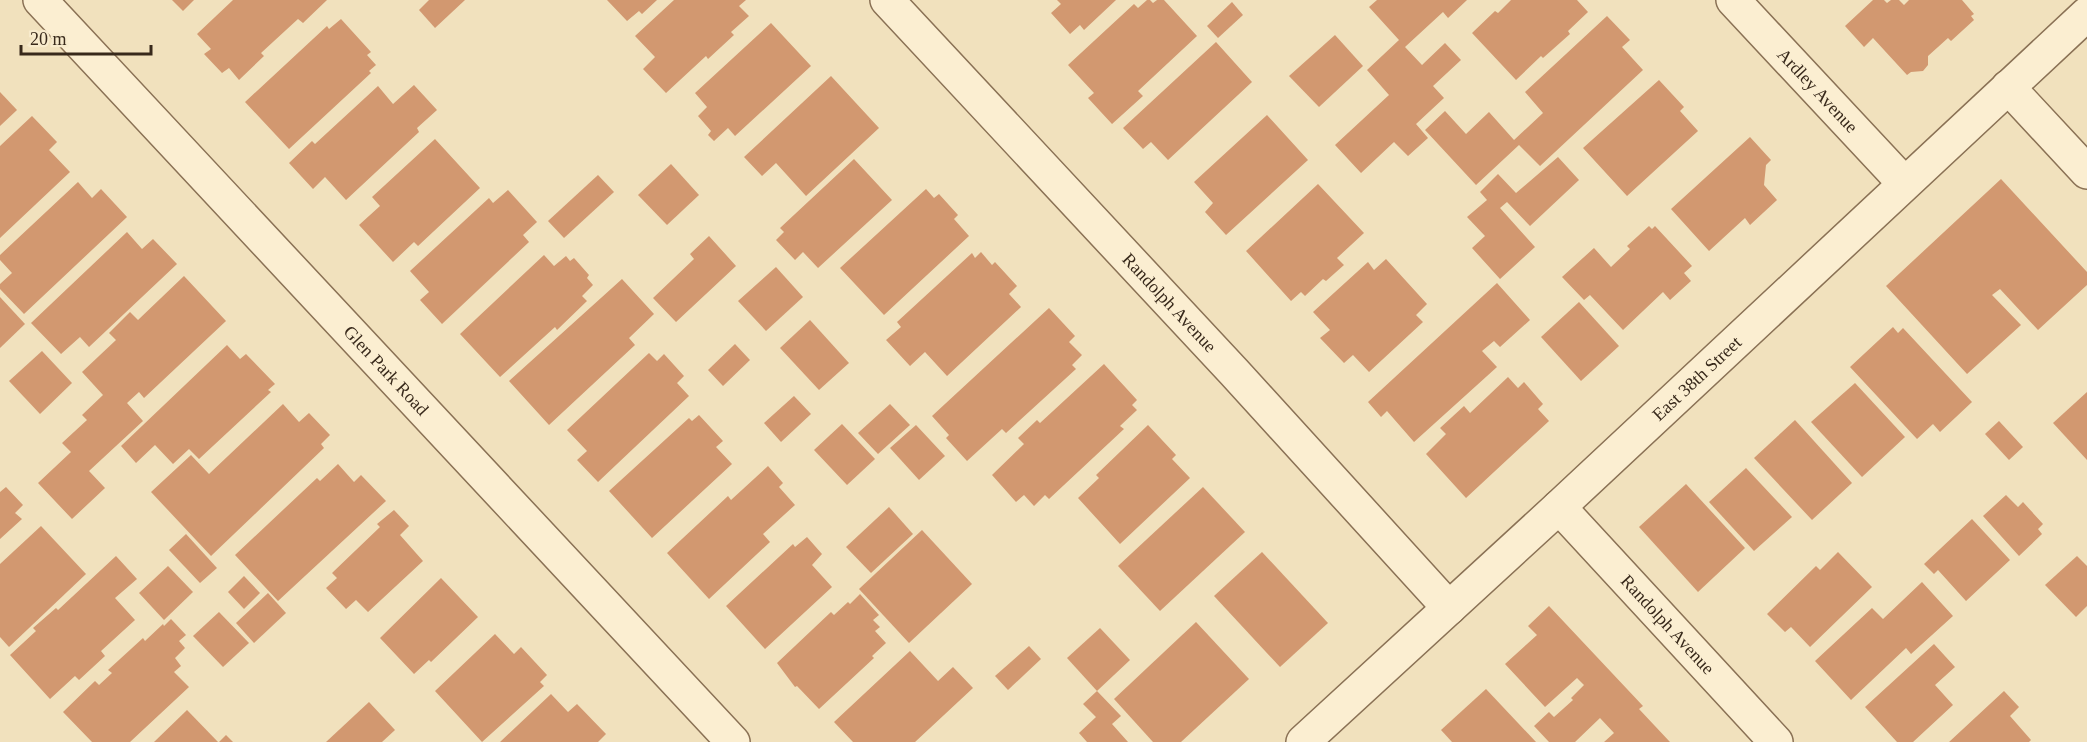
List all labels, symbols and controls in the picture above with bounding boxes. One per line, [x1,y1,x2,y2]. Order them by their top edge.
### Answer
scale bar [21,18,152,56]
text: 20 m [30,29,67,49]
street label: Ardley Avenue [1773,44,1862,137]
street label: Randolph Avenue [1118,249,1220,356]
street label: Glen Park Road [339,322,433,419]
street label: East 38th Street [1648,332,1745,425]
street label: Randolph Avenue [1617,571,1718,678]

